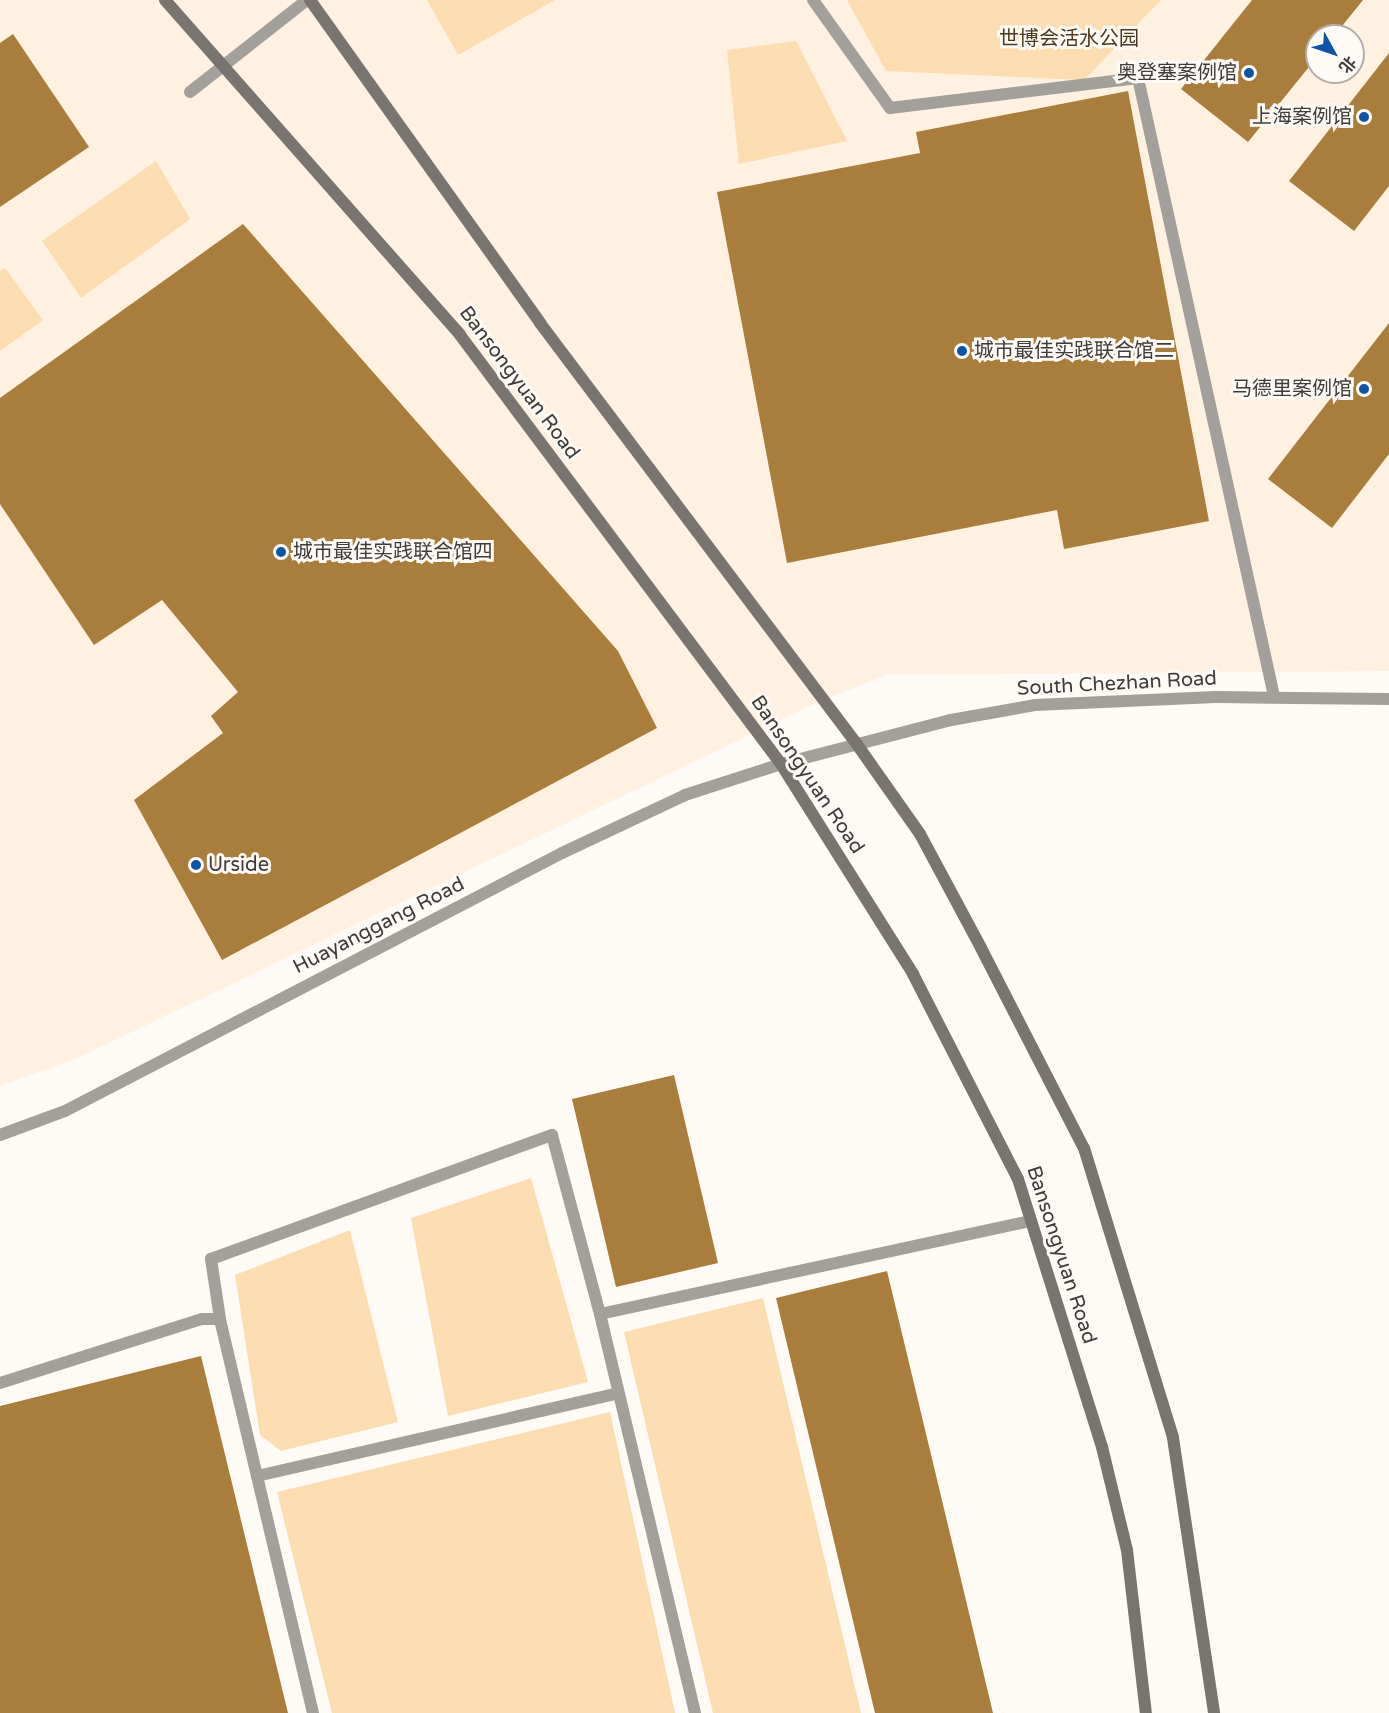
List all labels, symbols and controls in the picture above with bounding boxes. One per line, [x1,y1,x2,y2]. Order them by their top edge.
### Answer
north arrow [1305,24,1365,84]
park label: 世博会活水公园 [999,27,1139,51]
text: 北 [1334,52,1360,77]
place label: 奥登塞案例馆 [1117,61,1237,85]
marker: 奥登塞案例馆 [1242,66,1256,80]
place label: 上海案例馆 [1252,105,1352,129]
marker: 上海案例馆 [1357,110,1371,124]
street label: Bansongyuan Road [454,302,584,464]
place label: 城市最佳实践联合馆二 [974,339,1174,363]
marker: 城市最佳实践联合馆二 [955,344,969,358]
place label: 马德里案例馆 [1232,377,1352,401]
marker: 马德里案例馆 [1357,382,1371,396]
place label: 城市最佳实践联合馆四 [293,540,493,564]
marker: 城市最佳实践联合馆四 [274,545,288,559]
street label: South Chezhan Road [1016,667,1218,701]
street label: Bansongyuan Road [745,691,869,859]
place label: Urside [208,853,269,877]
marker: Urside [189,858,203,872]
street label: Huayanggang Road [289,872,469,980]
street label: Bansongyuan Road [1021,1163,1101,1347]

